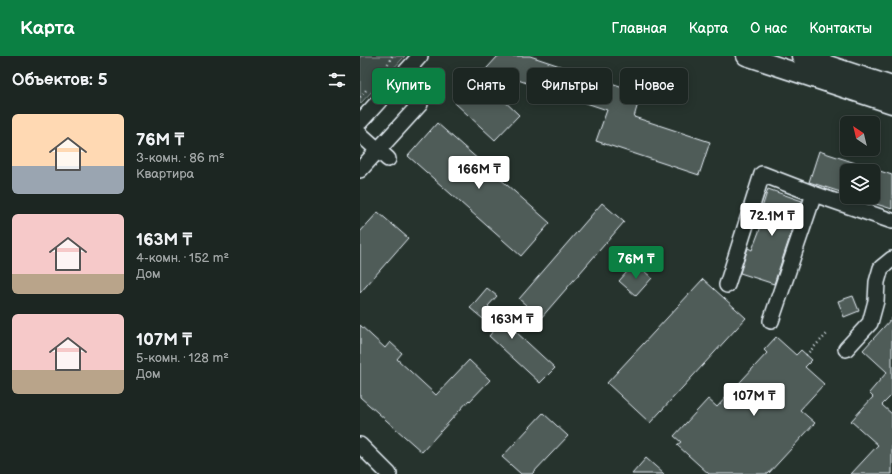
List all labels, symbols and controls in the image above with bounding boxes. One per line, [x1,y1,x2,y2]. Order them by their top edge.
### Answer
text: Карта [20,17,74,40]
text: Главная [612,20,667,37]
text: Карта [689,20,728,37]
text: О нас [750,20,787,37]
text: Контакты [809,20,872,37]
chip: Купить [372,68,445,104]
chip: Снять [453,68,519,104]
chip: Фильтры [527,68,612,104]
chip: Новое [620,68,688,104]
icon: filters [326,69,348,91]
text: Объектов: 5 [12,70,108,90]
north arrow [840,116,880,156]
map controls [840,116,880,204]
icon: home [44,130,92,178]
text: 76M ₸ [136,130,184,150]
text: 3-комн. · 86 m² [136,150,225,166]
pin: 166M ₸ [446,156,512,190]
text: 166M ₸ [457,161,501,177]
button: layers [840,164,880,204]
text: Квартира [136,166,194,182]
pin: 72.1M ₸ [735,203,809,237]
text: 72.1M ₸ [749,208,795,224]
icon: home [44,230,92,278]
text: 163M ₸ [136,230,192,250]
pin: 76M ₸ [608,246,664,280]
text: 4-комн. · 152 m² [136,250,229,266]
text: 76M ₸ [618,251,654,267]
text: Дом [136,266,161,282]
pin: 163M ₸ [479,306,545,340]
text: 163M ₸ [491,311,533,327]
icon: home [44,330,92,378]
text: 107M ₸ [136,330,192,350]
text: 5-комн. · 128 m² [136,350,229,366]
text: Дом [136,366,161,382]
pin: 107M ₸ [721,383,787,417]
text: 107M ₸ [733,388,775,404]

